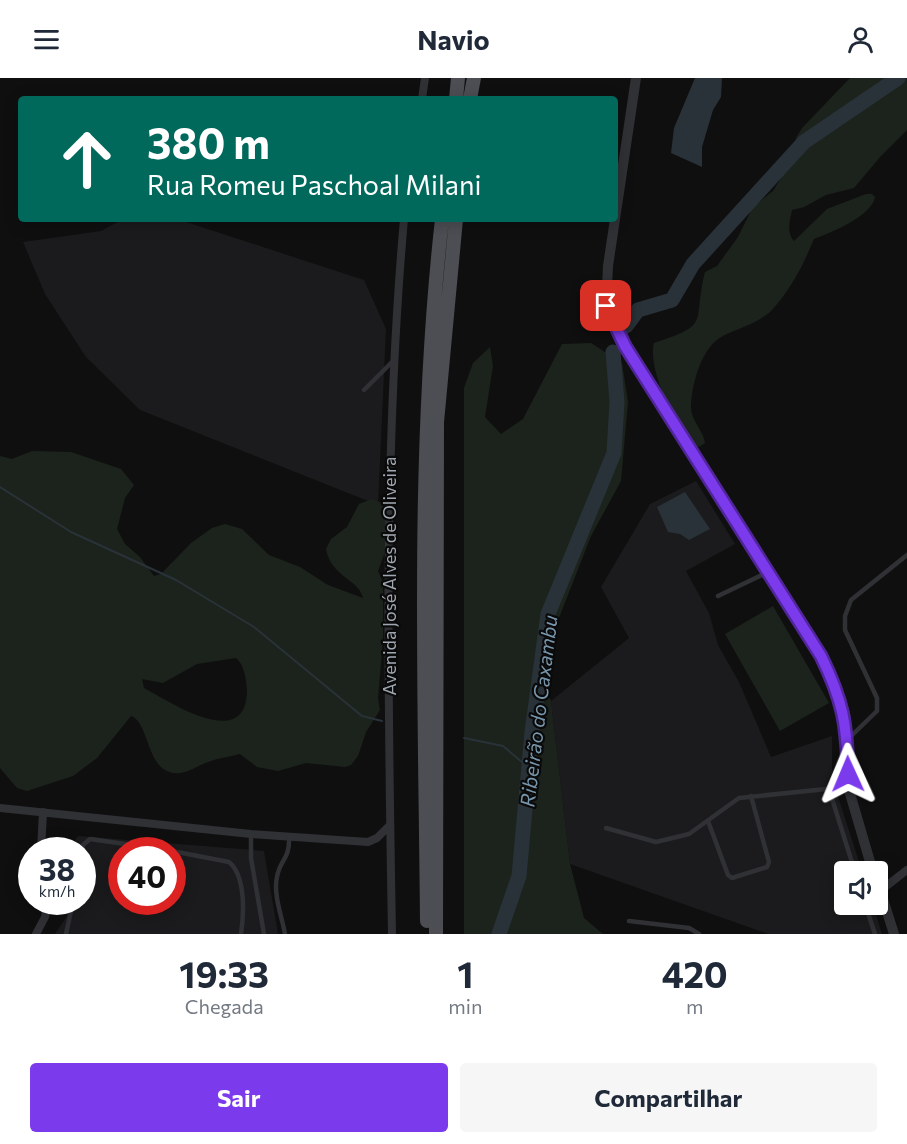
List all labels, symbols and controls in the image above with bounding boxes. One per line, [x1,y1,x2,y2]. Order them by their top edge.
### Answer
icon: menu [30,23,63,56]
text: Navio [417,23,490,56]
icon: person [844,23,877,56]
text: 380 m [147,116,270,168]
icon: ahead [48,120,126,198]
text: Rua Romeu Paschoal Milani [147,168,481,201]
pin [580,280,631,331]
icon: arrive [589,289,622,322]
street label: Avenida José Alves de Oliveira [378,456,400,696]
water label: Ribeirão do Caxambu [514,614,562,808]
position arrow [816,742,880,806]
speed limit sign: 40 [108,837,186,915]
text: 38 [39,850,75,887]
map controls [834,861,888,915]
button: sound [834,861,888,915]
text: km/h [39,882,75,900]
text: 19:33 [179,951,269,995]
text: 1 [457,951,474,995]
text: 420 [662,951,728,995]
text: Chegada [185,994,264,1018]
text: min [448,994,482,1018]
text: m [686,994,703,1018]
button: Sair [30,1063,448,1132]
button: Compartilhar [460,1063,877,1132]

